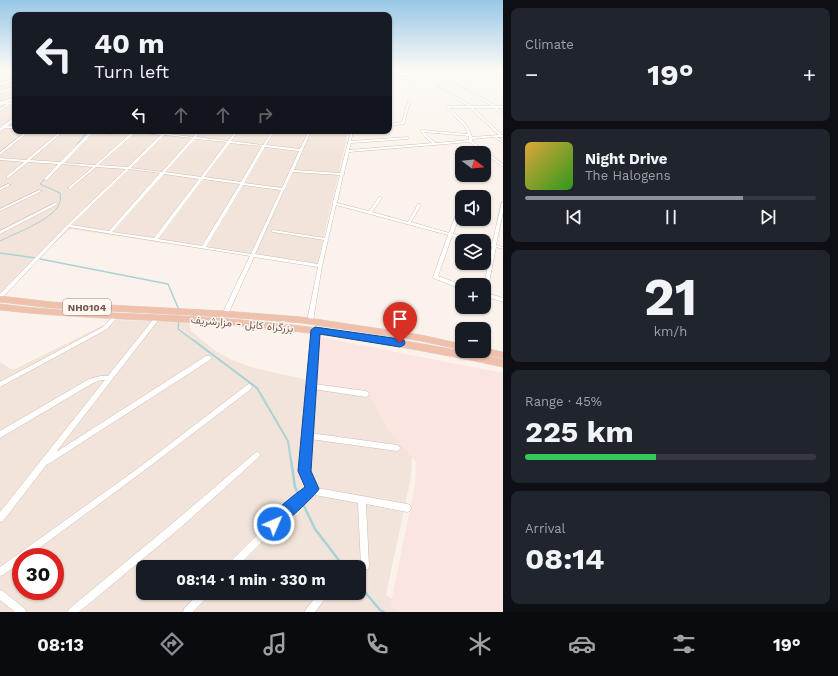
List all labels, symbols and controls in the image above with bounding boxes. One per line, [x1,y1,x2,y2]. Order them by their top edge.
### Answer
text: 40 m [94,27,164,60]
icon: left [28,28,80,80]
text: Climate [525,37,574,52]
text: 19° [647,57,694,92]
text: Turn left [94,61,169,82]
text: − [525,62,538,87]
text: + [803,62,816,87]
icon: left [128,104,150,126]
icon: ahead [170,104,192,126]
icon: ahead [212,104,234,126]
icon: right [254,104,276,126]
north arrow [455,146,491,182]
map controls [455,146,491,358]
text: Night Drive [585,150,668,168]
text: The Halogens [585,168,671,183]
button: sound [455,190,491,226]
icon: previous [563,206,585,228]
icon: pause [660,206,682,228]
icon: next [757,206,779,228]
button: layers [455,234,491,270]
text: 21 [644,267,697,328]
button: + [455,278,491,314]
road number: NH0104 [63,299,111,315]
pin [383,302,417,343]
icon: arrive [389,308,411,330]
street label: بزرگراه کابل - مزارشریف [190,313,294,335]
button: − [455,322,491,358]
text: km/h [654,324,687,339]
text: Range · 45% [525,394,602,409]
text: 225 km [525,414,634,449]
position arrow [253,503,295,545]
text: Arrival [525,521,566,536]
text: 08:14 [525,541,605,576]
speed limit sign: 30 [12,548,64,600]
text: 08:14 · 1 min · 330 m [176,571,326,589]
icon: directions [158,630,186,658]
icon: music [261,630,289,658]
icon: phone [363,630,391,658]
icon: climate [466,630,494,658]
icon: car [568,630,596,658]
icon: filters [670,630,698,658]
text: 08:13 [37,634,84,655]
text: 19° [773,634,801,655]

